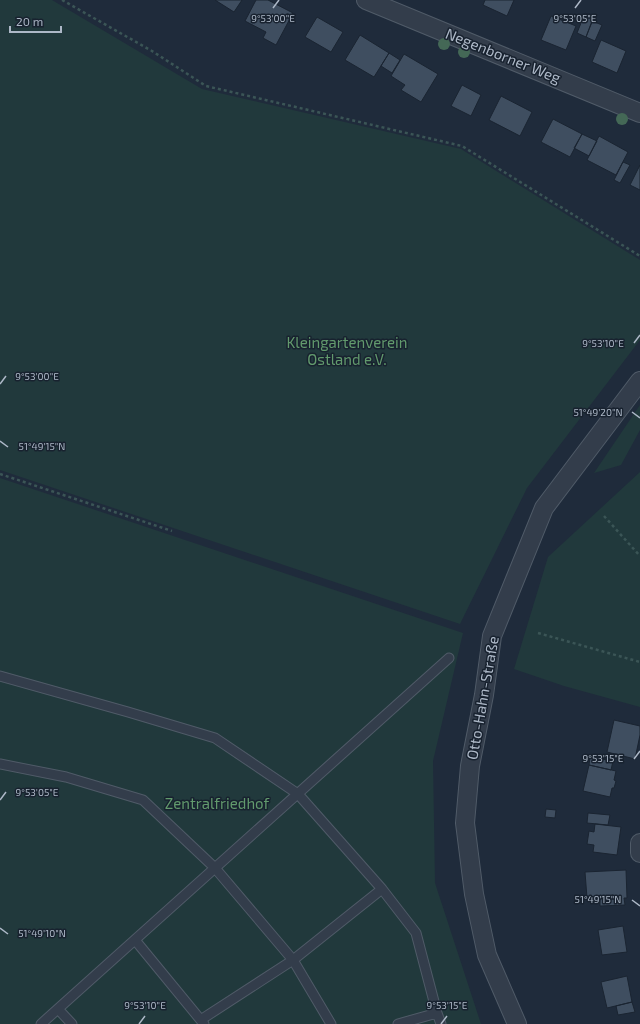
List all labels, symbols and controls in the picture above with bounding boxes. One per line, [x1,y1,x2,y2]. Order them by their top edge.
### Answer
scale bar [10,8,61,34]
text: 9°53'00"E [251,12,295,24]
text: 9°53'05"E [554,12,597,24]
text: 20 m [16,14,43,28]
street label: Negenborner Weg [443,24,564,87]
park label: Kleingartenverein Ostland e.V. [286,333,408,368]
text: 9°53'10"E [582,337,624,349]
text: 9°53'00"E [15,370,59,382]
text: 51°49'20"N [573,406,623,418]
text: 51°49'15"N [19,440,65,452]
street label: Otto-Hahn-Straße [462,635,502,761]
text: 9°53'15"E [583,752,624,764]
text: 9°53'05"E [16,786,59,798]
park label: Zentralfriedhof [165,794,270,812]
text: 51°49'15"N [575,893,621,905]
text: 51°49'10"N [18,927,66,939]
text: 9°53'10"E [124,999,166,1011]
text: 9°53'15"E [427,999,468,1011]

